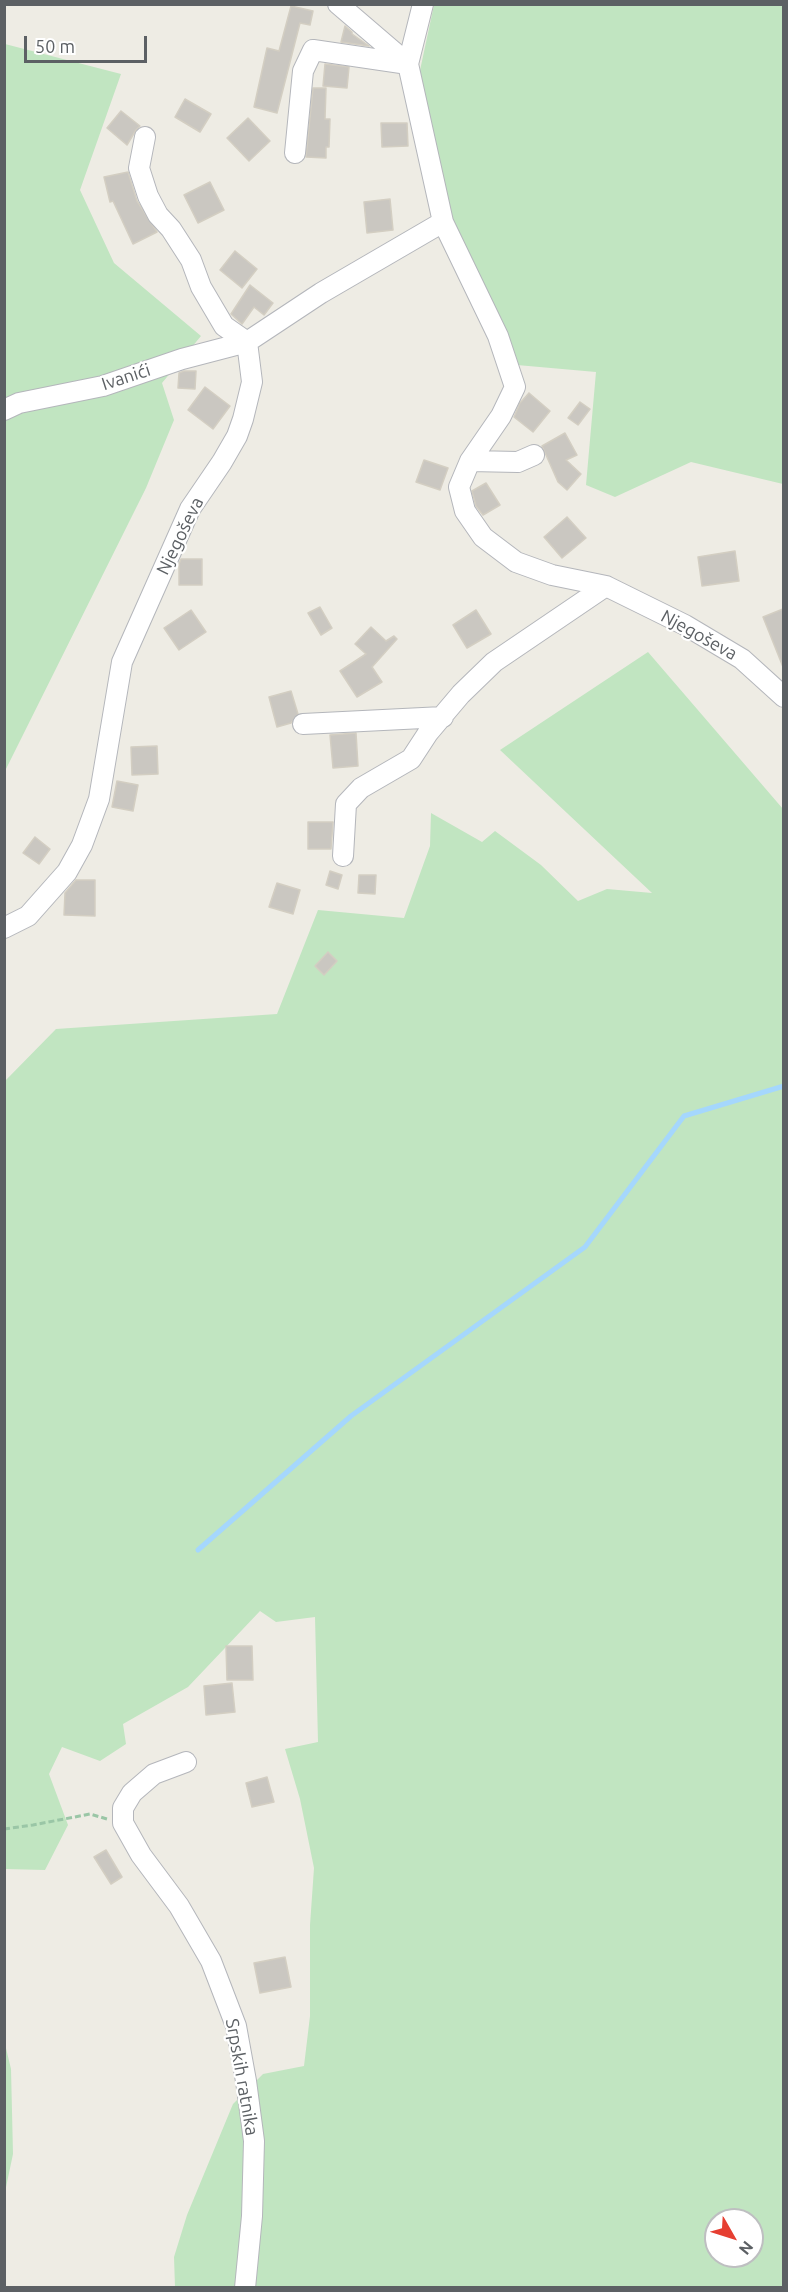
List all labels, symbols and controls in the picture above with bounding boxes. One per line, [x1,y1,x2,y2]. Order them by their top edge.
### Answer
scale bar [27,24,150,62]
text: 50 m [35,36,75,56]
street label: Ivanići [99,359,153,395]
street label: Njegoševa [152,494,208,578]
street label: Njegoševa [657,605,741,665]
street label: Srpskih ratnika [221,2017,263,2137]
north arrow [704,2208,764,2268]
text: N [736,2238,757,2258]

